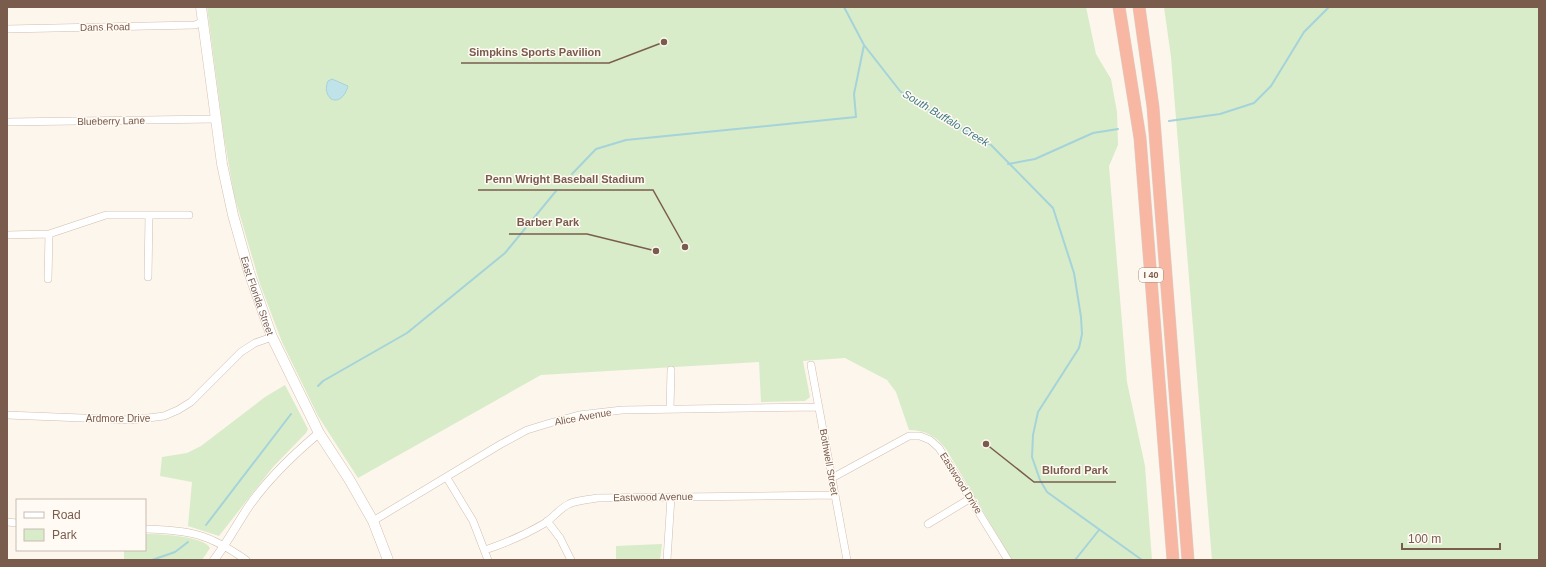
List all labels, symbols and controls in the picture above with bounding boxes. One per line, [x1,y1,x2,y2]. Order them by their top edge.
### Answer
street label: Dans Road [80,21,130,33]
callout: Simpkins Sports Pavilion [461,40,609,63]
text: Simpkins Sports Pavilion [469,46,601,58]
water label: South Buffalo Creek [901,88,992,149]
street label: Blueberry Lane [77,115,145,127]
callout: Penn Wright Baseball Stadium [478,167,653,190]
text: Penn Wright Baseball Stadium [485,173,645,185]
callout: Barber Park [509,211,587,234]
text: Barber Park [517,216,580,228]
street label: East Florida Street [239,255,276,337]
road number: I 40 [1139,268,1163,282]
street label: Alice Avenue [554,407,613,427]
street label: Ardmore Drive [86,413,151,424]
street label: Bothwell Street [818,428,840,496]
street label: Eastwood Drive [938,450,984,516]
callout: Bluford Park [1034,459,1116,482]
text: Bluford Park [1042,464,1109,476]
street label: Eastwood Avenue [613,491,693,503]
legend [16,499,146,551]
text: Road [52,508,81,522]
scale bar [1402,525,1500,551]
text: Park [52,528,78,542]
text: 100 m [1408,532,1441,546]

